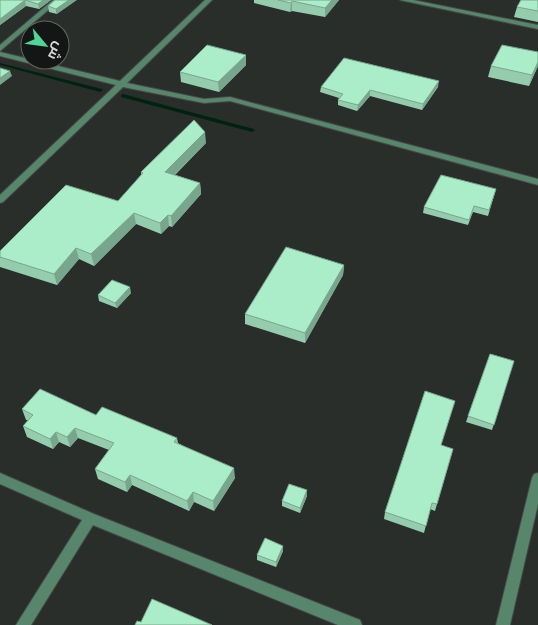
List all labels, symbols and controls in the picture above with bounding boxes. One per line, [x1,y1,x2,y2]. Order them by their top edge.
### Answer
north arrow [20,20,70,70]
text: ش [44,39,69,64]

